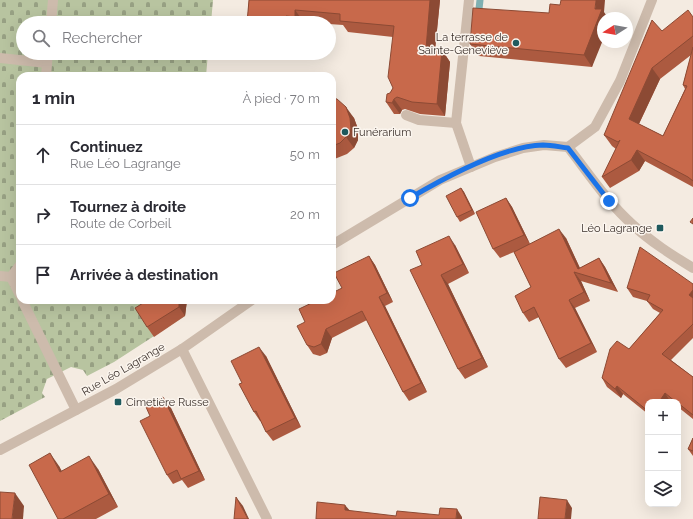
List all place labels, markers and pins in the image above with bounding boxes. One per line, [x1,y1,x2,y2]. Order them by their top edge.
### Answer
place label: La terrasse de Sainte-Geneviève [418,31,509,57]
marker: La terrasse de Sainte-Geneviève [511,38,521,48]
place label: Funérarium [353,126,411,139]
marker: Funérarium [340,127,350,137]
place label: Léo Lagrange [581,222,653,235]
marker: Léo Lagrange [655,223,665,233]
place label: Cimetière Russe [126,396,209,409]
marker: Cimetière Russe [113,397,123,407]

